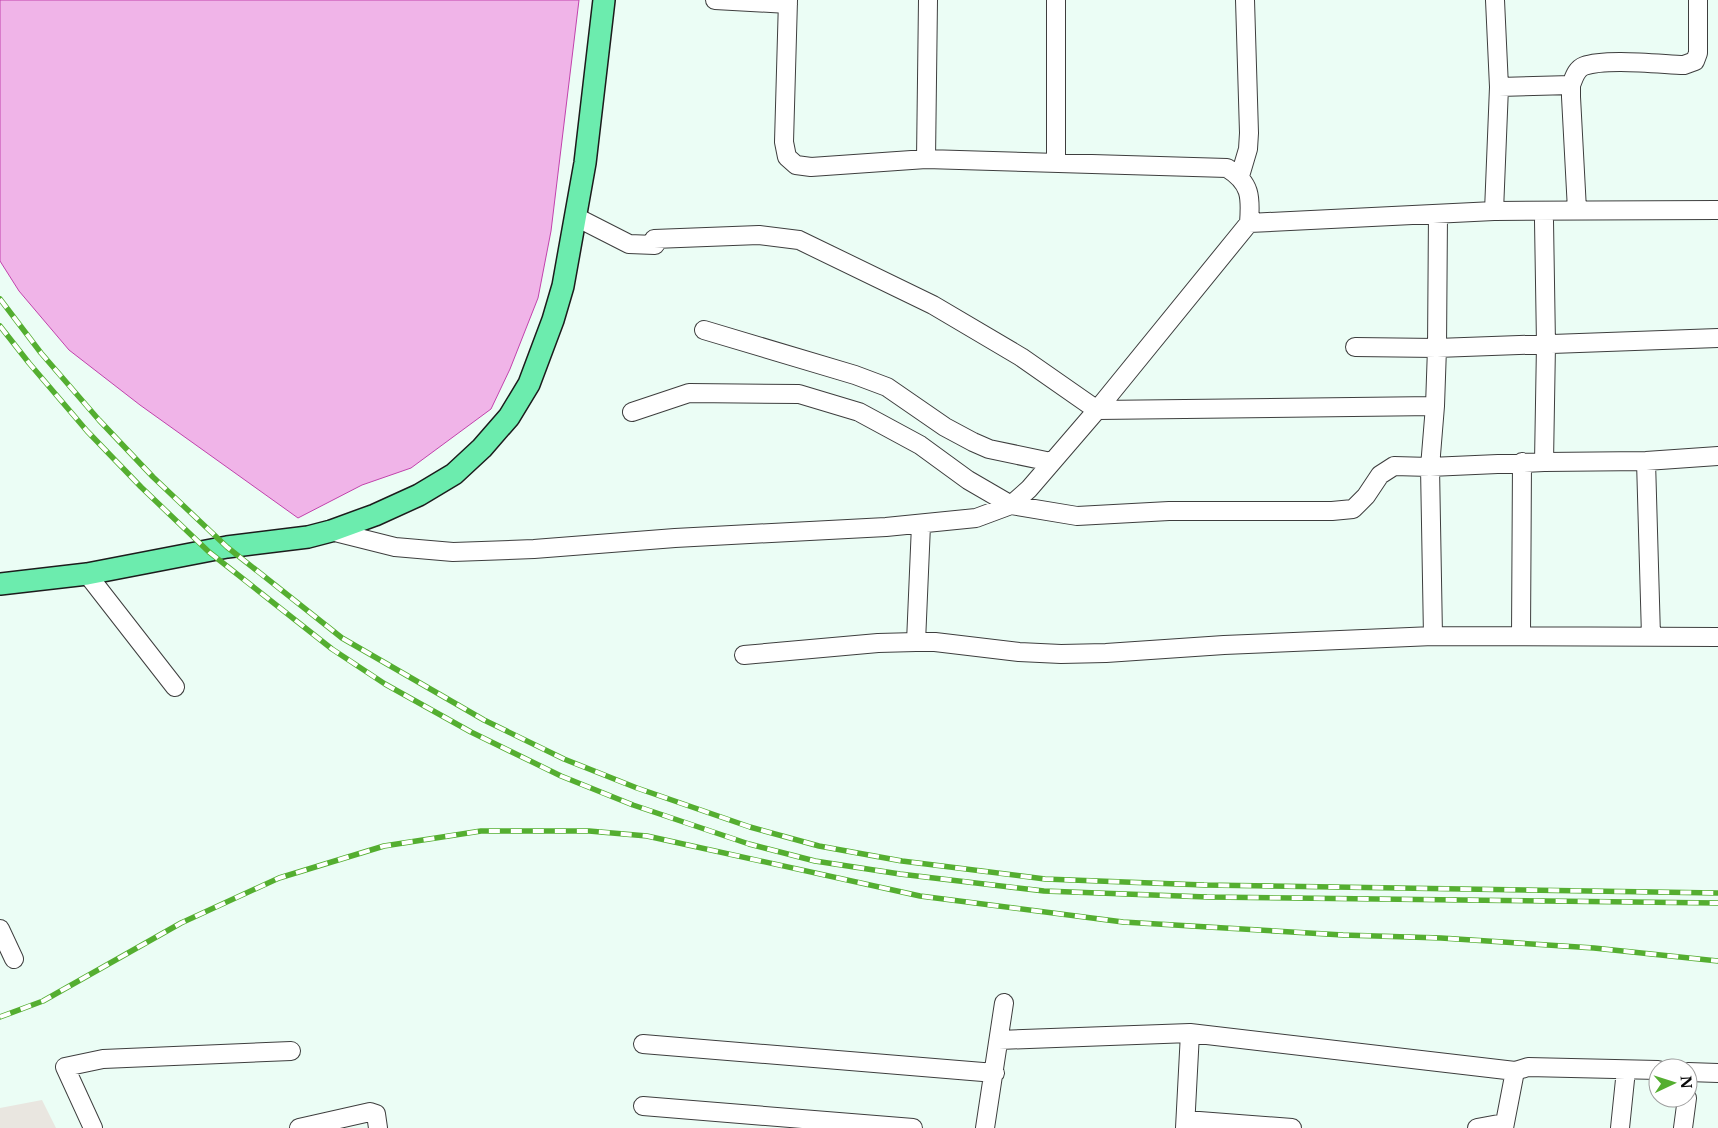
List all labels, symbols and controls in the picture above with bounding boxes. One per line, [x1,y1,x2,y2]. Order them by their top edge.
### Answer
north arrow [1648,1058,1698,1108]
text: N [1677,1075,1695,1089]

